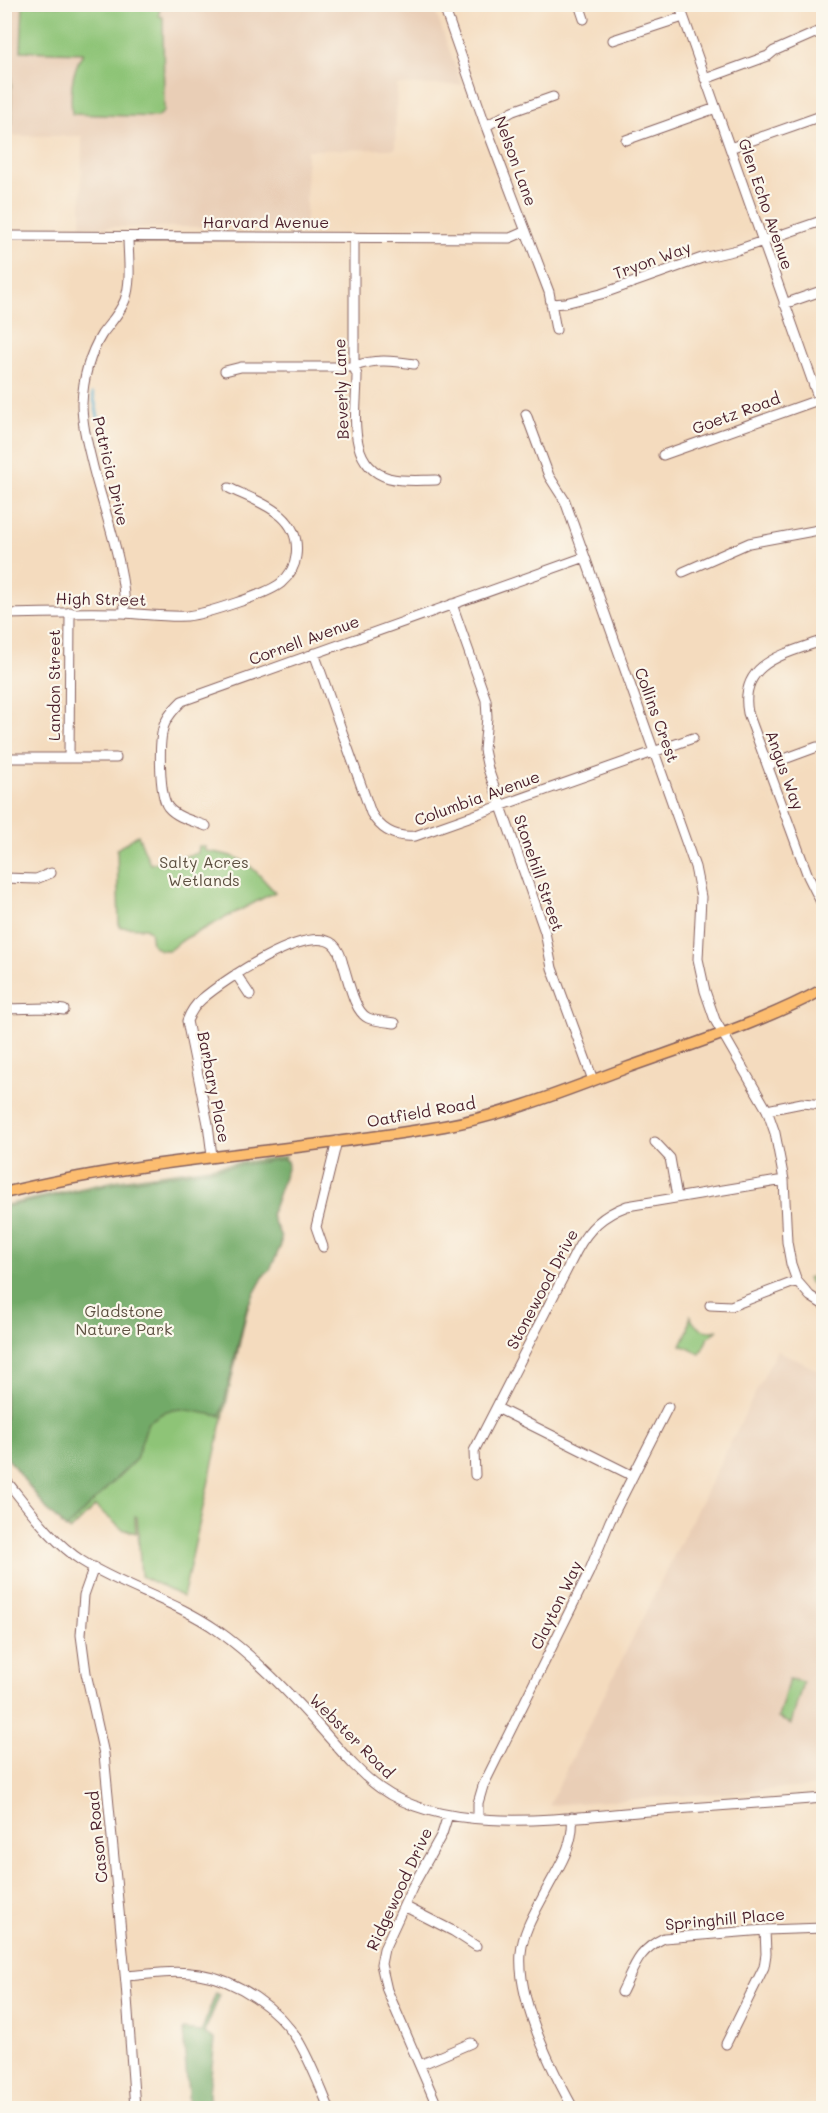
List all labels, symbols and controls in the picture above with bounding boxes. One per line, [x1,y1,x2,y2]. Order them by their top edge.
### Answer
street label: Nelson Lane [491,113,542,209]
street label: Glen Echo Avenue [734,135,799,272]
street label: Harvard Avenue [203,211,329,232]
street label: Tryon Way [610,236,694,283]
street label: Beverly Lane [328,338,353,440]
street label: Goetz Road [689,387,783,438]
street label: Patricia Drive [89,414,134,528]
street label: High Street [56,587,147,610]
street label: Cornell Avenue [246,610,362,669]
street label: Landon Street [43,629,64,741]
street label: Collins Crest [631,664,684,765]
street label: Angus Way [761,727,810,813]
street label: Columbia Avenue [411,765,542,830]
street label: Stonehill Street [510,812,569,934]
park label: Salty Acres Wetlands [159,851,249,890]
street label: Barbary Place [193,1030,236,1144]
street label: Oatfield Road [365,1092,477,1131]
street label: Stonewood Drive [501,1225,582,1353]
park label: Gladstone Nature Park [76,1300,172,1339]
street label: Clayton Way [525,1557,586,1653]
street label: Webster Road [305,1689,399,1783]
street label: Cason Road [81,1790,112,1884]
street label: Ridgewood Drive [361,1824,436,1954]
street label: Springhill Place [664,1903,786,1934]

